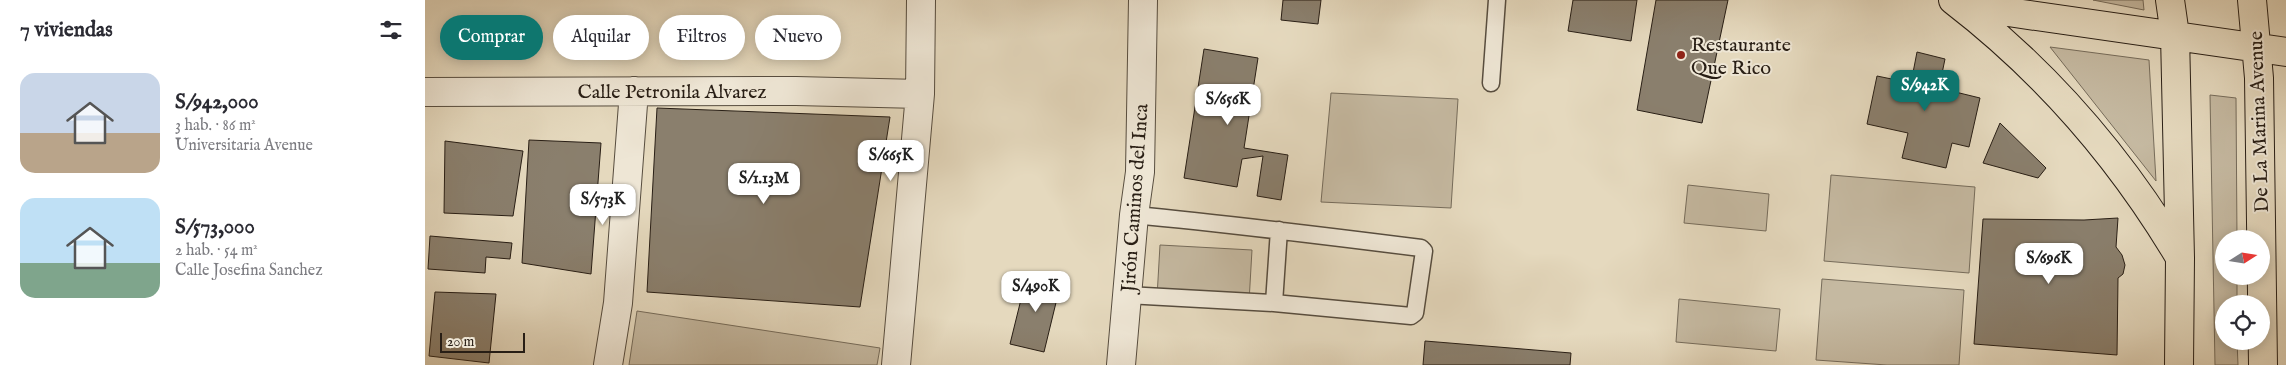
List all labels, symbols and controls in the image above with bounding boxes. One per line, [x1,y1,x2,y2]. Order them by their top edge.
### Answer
chip: Comprar [440,15,543,60]
chip: Alquilar [553,15,649,60]
chip: Filtros [659,15,745,60]
chip: Nuevo [755,15,841,60]
icon: filters [377,16,405,44]
text: 7 viviendas [20,17,113,44]
street label: De La Marina Avenue [2244,31,2275,213]
place label: Restaurante Que Rico [1691,33,1791,81]
marker: Restaurante Que Rico [1675,49,1687,61]
pin: S/942K [1884,70,1966,112]
text: S/942K [1901,76,1949,96]
street label: Calle Petronila Alvarez [577,80,767,105]
pin: S/656K [1187,84,1269,126]
text: S/942,000 [175,89,259,116]
text: S/656K [1206,90,1250,110]
icon: home [60,93,120,153]
street label: Jirón Caminos del Inca [1116,103,1155,295]
text: 3 hab. · 86 m² [175,116,256,136]
text: Universitaria Avenue [175,136,313,156]
pin: S/665K [850,140,932,182]
text: S/665K [869,146,913,166]
pin: S/1.13M [718,162,810,205]
text: S/1.13M [739,169,789,189]
pin: S/573K [562,184,644,226]
text: S/573K [581,190,625,210]
text: S/573,000 [175,214,255,241]
icon: home [60,218,120,278]
north arrow [2215,230,2270,285]
map controls [2215,230,2270,350]
text: 2 hab. · 54 m² [175,241,258,261]
pin: S/696K [2008,242,2090,285]
text: S/696K [2026,249,2072,269]
text: Calle Josefina Sanchez [175,261,323,281]
pin: S/490K [995,270,1077,313]
text: S/490K [1012,277,1060,297]
button: locate [2215,295,2270,350]
scale bar [440,330,525,353]
text: 20 m [447,333,474,351]

